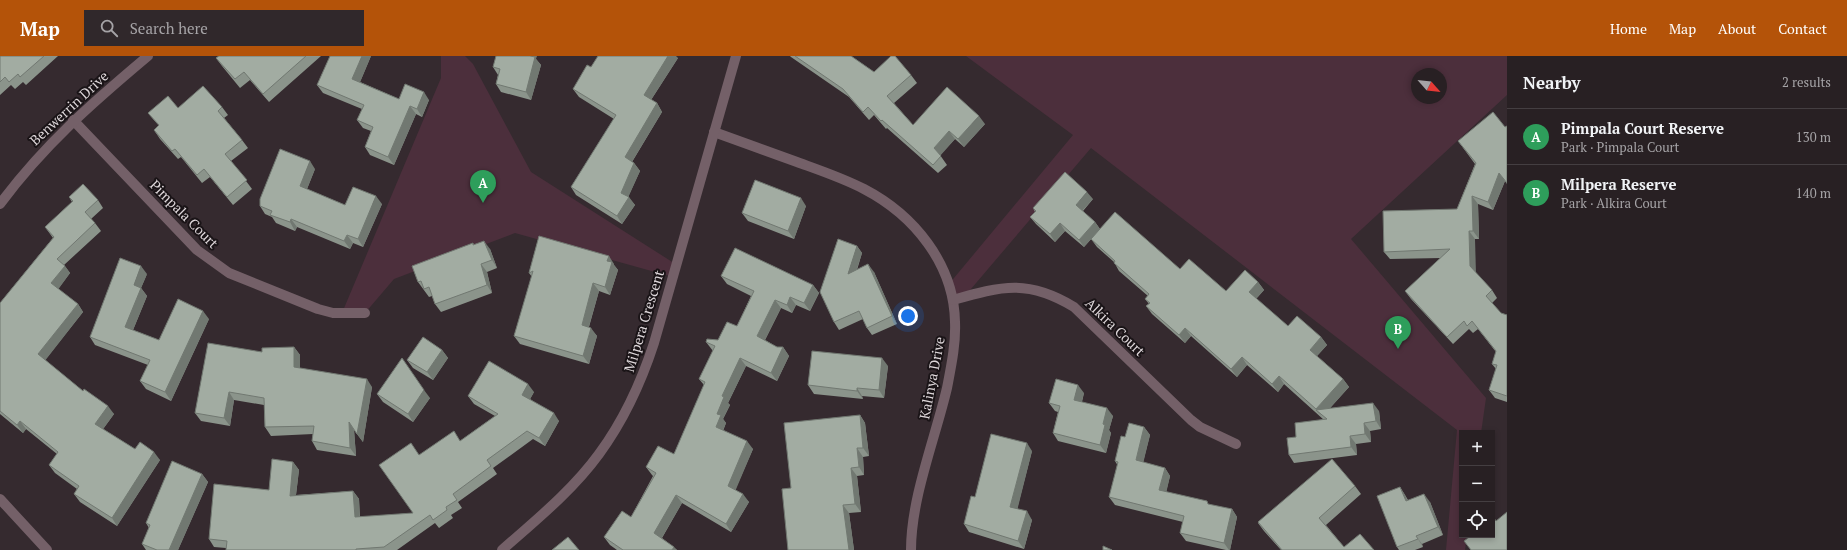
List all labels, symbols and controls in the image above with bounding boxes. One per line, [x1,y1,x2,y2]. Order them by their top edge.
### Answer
search box [84,10,364,46]
text: Map [20,16,60,41]
icon: search [98,17,120,39]
text: Search here [130,18,208,38]
text: Home [1610,19,1647,38]
text: Map [1669,19,1696,38]
text: About [1718,19,1756,38]
text: Contact [1778,19,1827,38]
street label: Benwerrin Drive [25,66,112,149]
north arrow [1411,68,1447,104]
text: Nearby [1523,71,1581,94]
text: 2 results [1782,73,1831,91]
text: Pimpala Court Reserve [1561,118,1724,138]
text: A [1531,128,1541,146]
text: 130 m [1796,128,1831,146]
text: Park · Pimpala Court [1561,138,1679,156]
pin: A [470,170,496,203]
text: Milpera Reserve [1561,174,1676,194]
street label: Pimpala Court [146,175,223,253]
text: B [1532,184,1540,202]
text: 140 m [1796,184,1831,202]
text: Park · Alkira Court [1561,194,1667,212]
street label: Milpera Crescent [619,267,668,374]
street label: Alkira Court [1081,293,1150,360]
your location [898,306,918,326]
pin: B [1385,316,1411,349]
street label: Kalinya Drive [914,335,949,421]
map controls [1459,430,1495,538]
button: + [1459,430,1495,466]
button: − [1459,466,1495,502]
button: locate [1459,502,1495,538]

